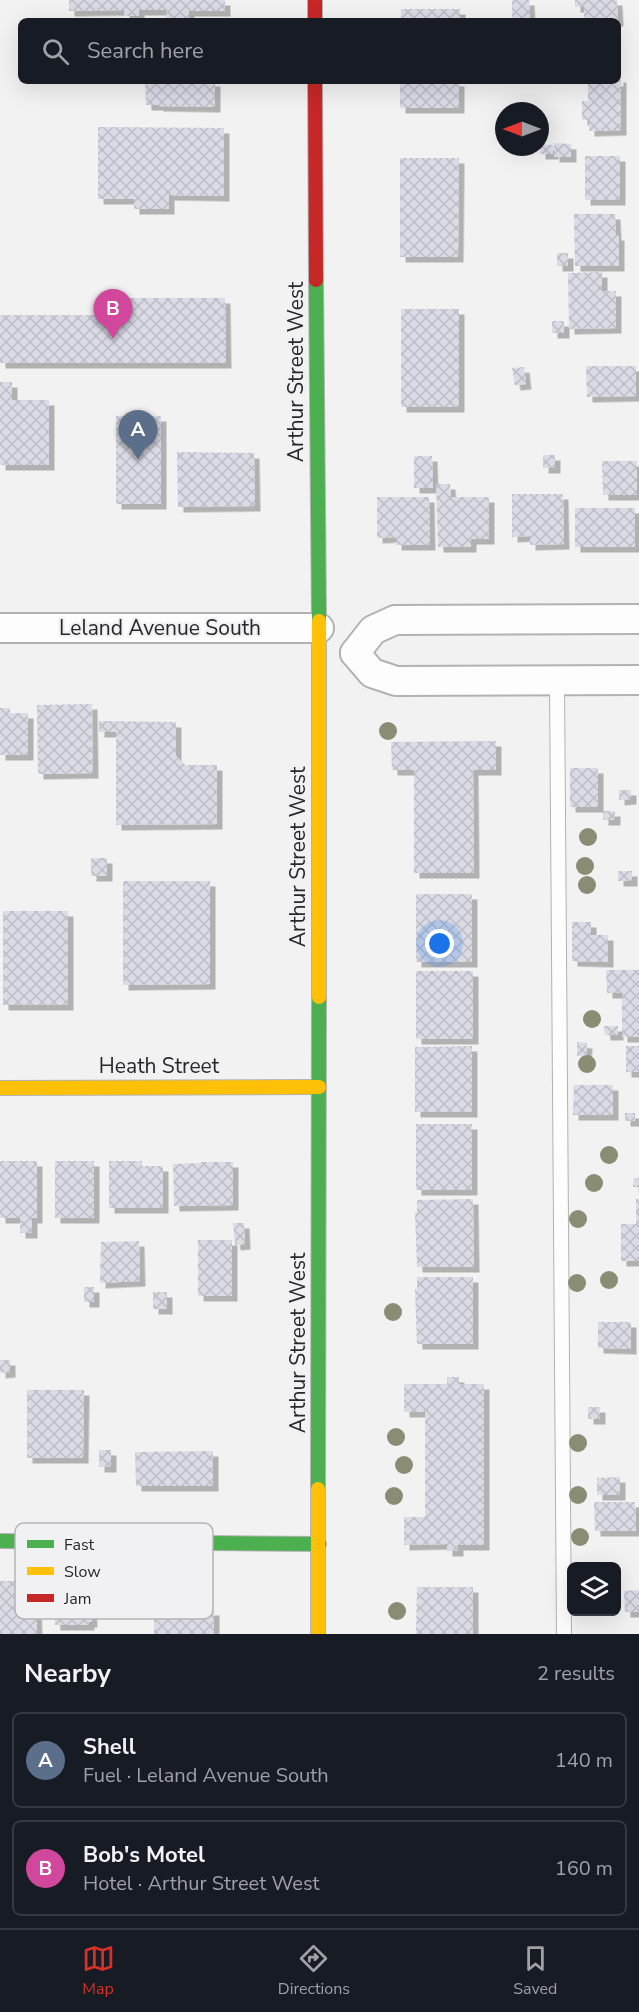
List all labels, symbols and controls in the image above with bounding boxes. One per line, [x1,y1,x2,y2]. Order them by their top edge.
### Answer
search box [18,18,621,84]
icon: search [39,35,72,68]
text: Search here [87,36,204,66]
north arrow [495,102,549,156]
street label: Arthur Street West [282,281,310,462]
pin: B [94,290,132,339]
pin: A [118,410,158,460]
street label: Leland Avenue South [59,614,261,642]
street label: Arthur Street West [284,766,312,947]
your location [425,929,454,958]
street label: Heath Street [99,1052,220,1080]
street label: Arthur Street West [284,1252,312,1433]
legend [15,1523,213,1619]
text: Fast [64,1534,95,1556]
text: Slow [64,1561,101,1583]
map controls [567,1562,621,1616]
button: layers [567,1562,621,1616]
text: Jam [63,1588,91,1610]
text: Nearby [24,1656,111,1691]
text: 2 results [537,1660,615,1687]
text: Shell [83,1732,136,1762]
text: A [38,1747,53,1774]
text: 140 m [555,1747,613,1774]
text: Fuel · Leland Avenue South [83,1762,329,1789]
text: Bob's Motel [83,1840,205,1870]
text: B [39,1855,52,1882]
text: 160 m [555,1855,613,1882]
text: Hotel · Arthur Street West [83,1870,319,1897]
tab: Map [82,1942,115,2000]
tab: Directions [278,1942,350,2000]
tab: Saved [513,1942,557,2000]

